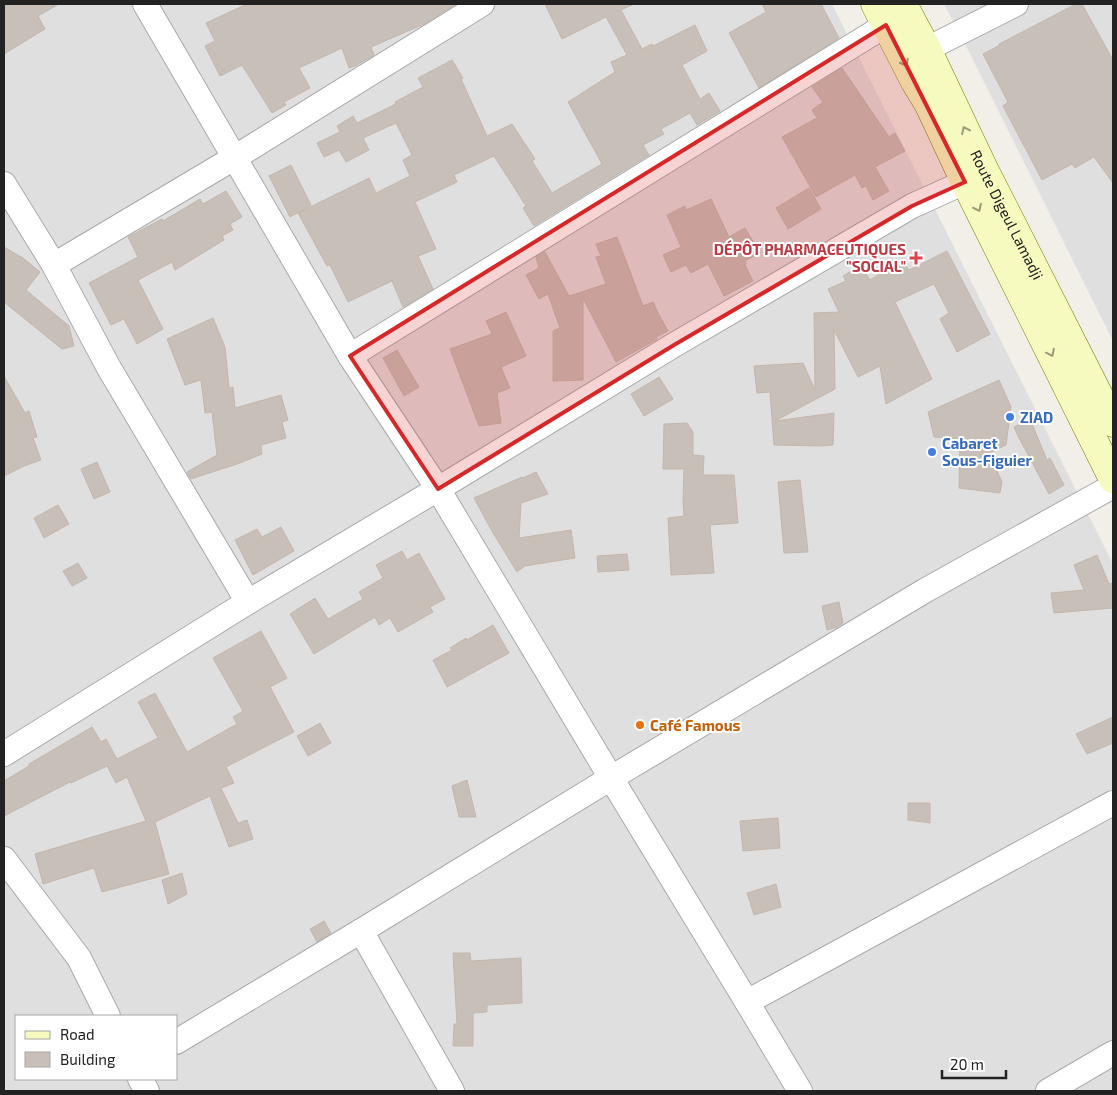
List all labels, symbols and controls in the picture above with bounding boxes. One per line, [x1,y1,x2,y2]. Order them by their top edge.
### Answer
one-way arrow [899,57,909,66]
one-way arrow [961,126,972,135]
street label: Route Digeul Lamadji [967,147,1048,282]
one-way arrow [972,202,982,211]
place label: DÉPÔT PHARMACEUTIQUES "SOCIAL" [714,239,906,275]
marker: DÉPÔT PHARMACEUTIQUES "SOCIAL" [910,252,922,264]
one-way arrow [1045,348,1055,357]
place label: ZIAD [1020,408,1053,426]
marker: ZIAD [1004,411,1016,423]
place label: Cabaret Sous-Figuier [942,434,1032,469]
marker: Cabaret Sous-Figuier [926,446,938,458]
place label: Café Famous [650,716,741,734]
marker: Café Famous [634,719,646,731]
legend [15,1015,178,1080]
text: Road [60,1025,95,1043]
scale bar [942,1048,1006,1080]
text: Building [60,1050,116,1068]
text: 20 m [950,1055,984,1073]

